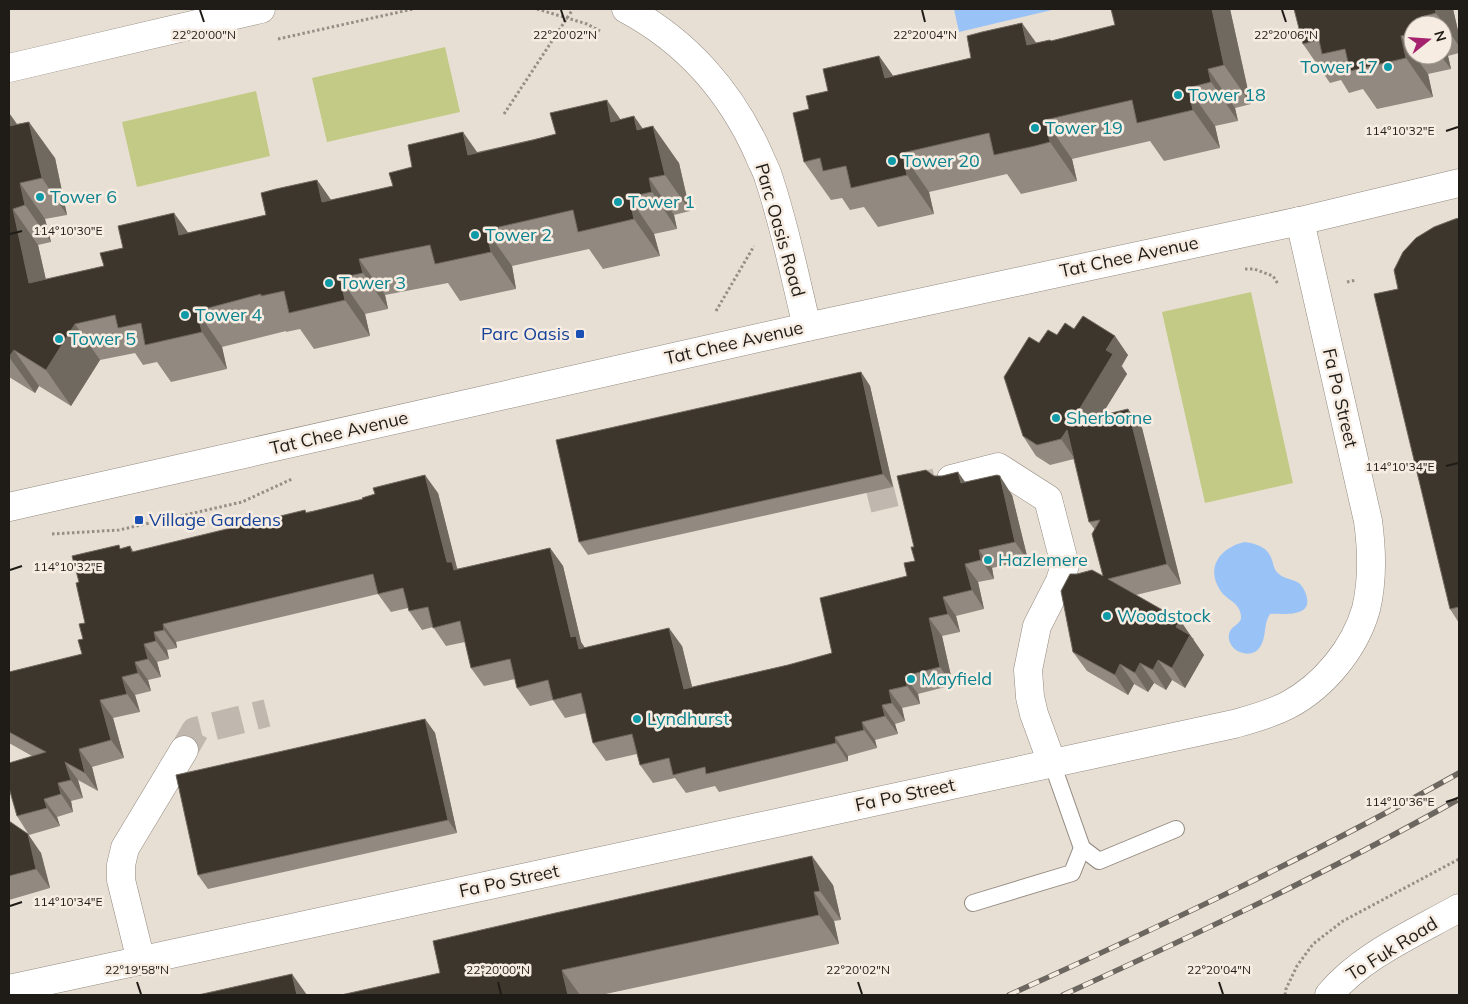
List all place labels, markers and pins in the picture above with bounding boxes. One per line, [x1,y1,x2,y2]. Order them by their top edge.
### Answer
place label: Tower 17 [1300,55,1378,78]
marker: Tower 17 [1382,61,1394,73]
place label: Tower 18 [1188,83,1266,106]
marker: Tower 18 [1172,89,1184,101]
place label: Tower 19 [1045,116,1123,139]
marker: Tower 19 [1029,122,1041,134]
place label: Tower 20 [902,149,980,172]
marker: Tower 20 [886,155,898,167]
place label: Tower 6 [50,185,117,208]
place label: Tower 1 [628,190,695,213]
marker: Tower 6 [34,191,46,203]
marker: Tower 1 [612,196,624,208]
place label: Tower 2 [485,223,552,246]
marker: Tower 2 [469,229,481,241]
place label: Tower 3 [339,271,406,294]
marker: Tower 3 [323,277,335,289]
place label: Tower 4 [195,303,262,326]
marker: Tower 4 [179,309,191,321]
place label: Parc Oasis [481,322,570,345]
place label: Tower 5 [69,327,136,350]
marker: Parc Oasis [574,328,586,340]
marker: Tower 5 [53,333,65,345]
place label: Sherborne [1066,406,1152,429]
marker: Sherborne [1050,412,1062,424]
place label: Village Gardens [149,508,281,531]
marker: Village Gardens [133,514,145,526]
place label: Hazlemere [998,548,1088,571]
marker: Hazlemere [982,554,994,566]
place label: Woodstock [1117,604,1212,627]
marker: Woodstock [1101,610,1113,622]
place label: Mayfield [921,667,992,690]
marker: Mayfield [905,673,917,685]
place label: Lyndhurst [647,707,729,730]
marker: Lyndhurst [631,713,643,725]

